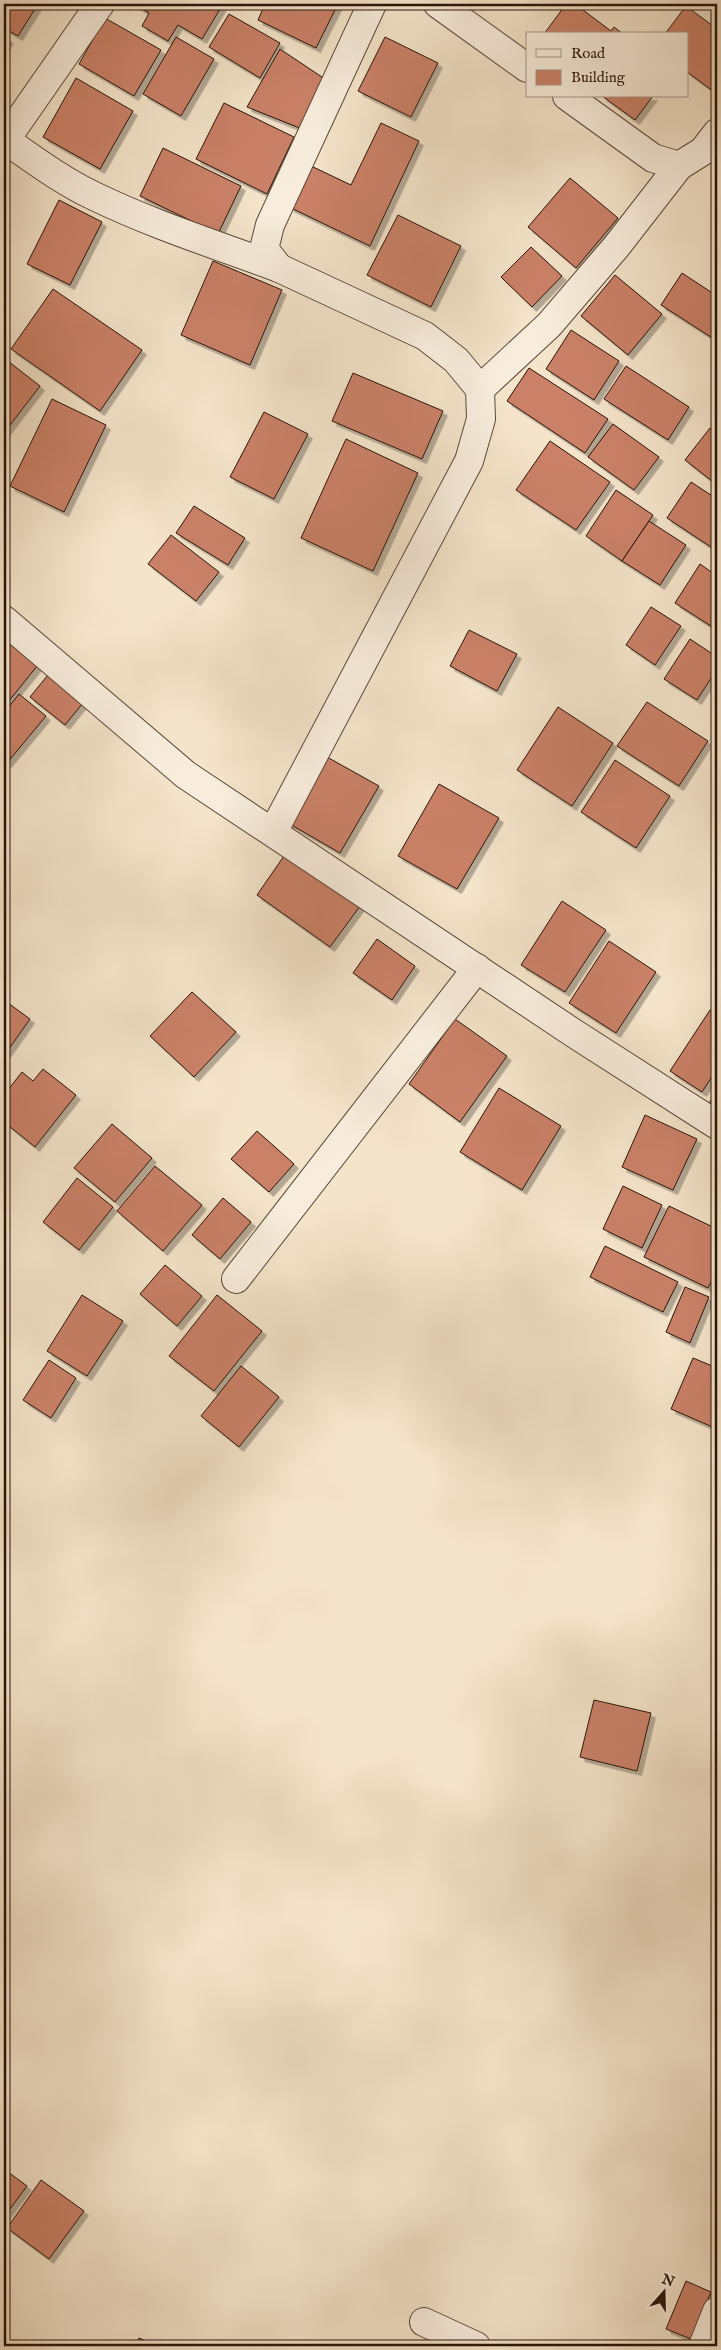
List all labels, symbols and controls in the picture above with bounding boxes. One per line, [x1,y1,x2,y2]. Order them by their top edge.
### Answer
legend [526,32,688,98]
text: Road [571,44,606,63]
text: Building [571,68,626,87]
north arrow [638,2268,688,2318]
text: N [658,2270,677,2291]

